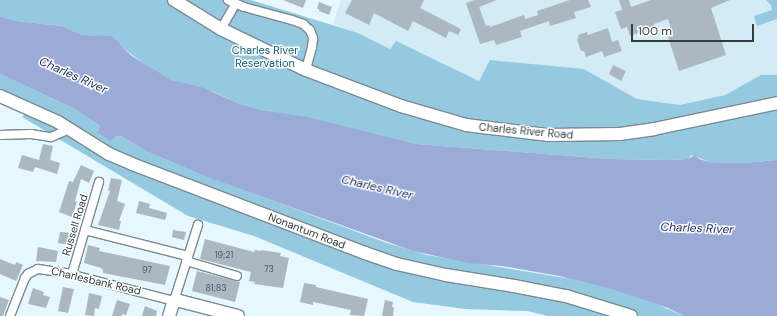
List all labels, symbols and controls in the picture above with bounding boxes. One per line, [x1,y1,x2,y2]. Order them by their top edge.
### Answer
scale bar [633,16,756,42]
text: 100 m [638,23,672,39]
park label: Charles River Reservation [232,44,298,70]
water label: Charles River [37,55,109,97]
street label: Charles River Road [478,120,574,142]
water label: Charles River [340,173,414,203]
street label: Russell Road [59,193,91,257]
street label: Nonantum Road [267,210,347,252]
water label: Charles River [660,221,734,237]
house number: 19;21 [215,250,233,260]
street label: Charlesbank Road [50,264,142,298]
house number: 73 [264,264,274,274]
house number: 97 [142,265,152,275]
house number: 81;83 [206,283,226,293]

